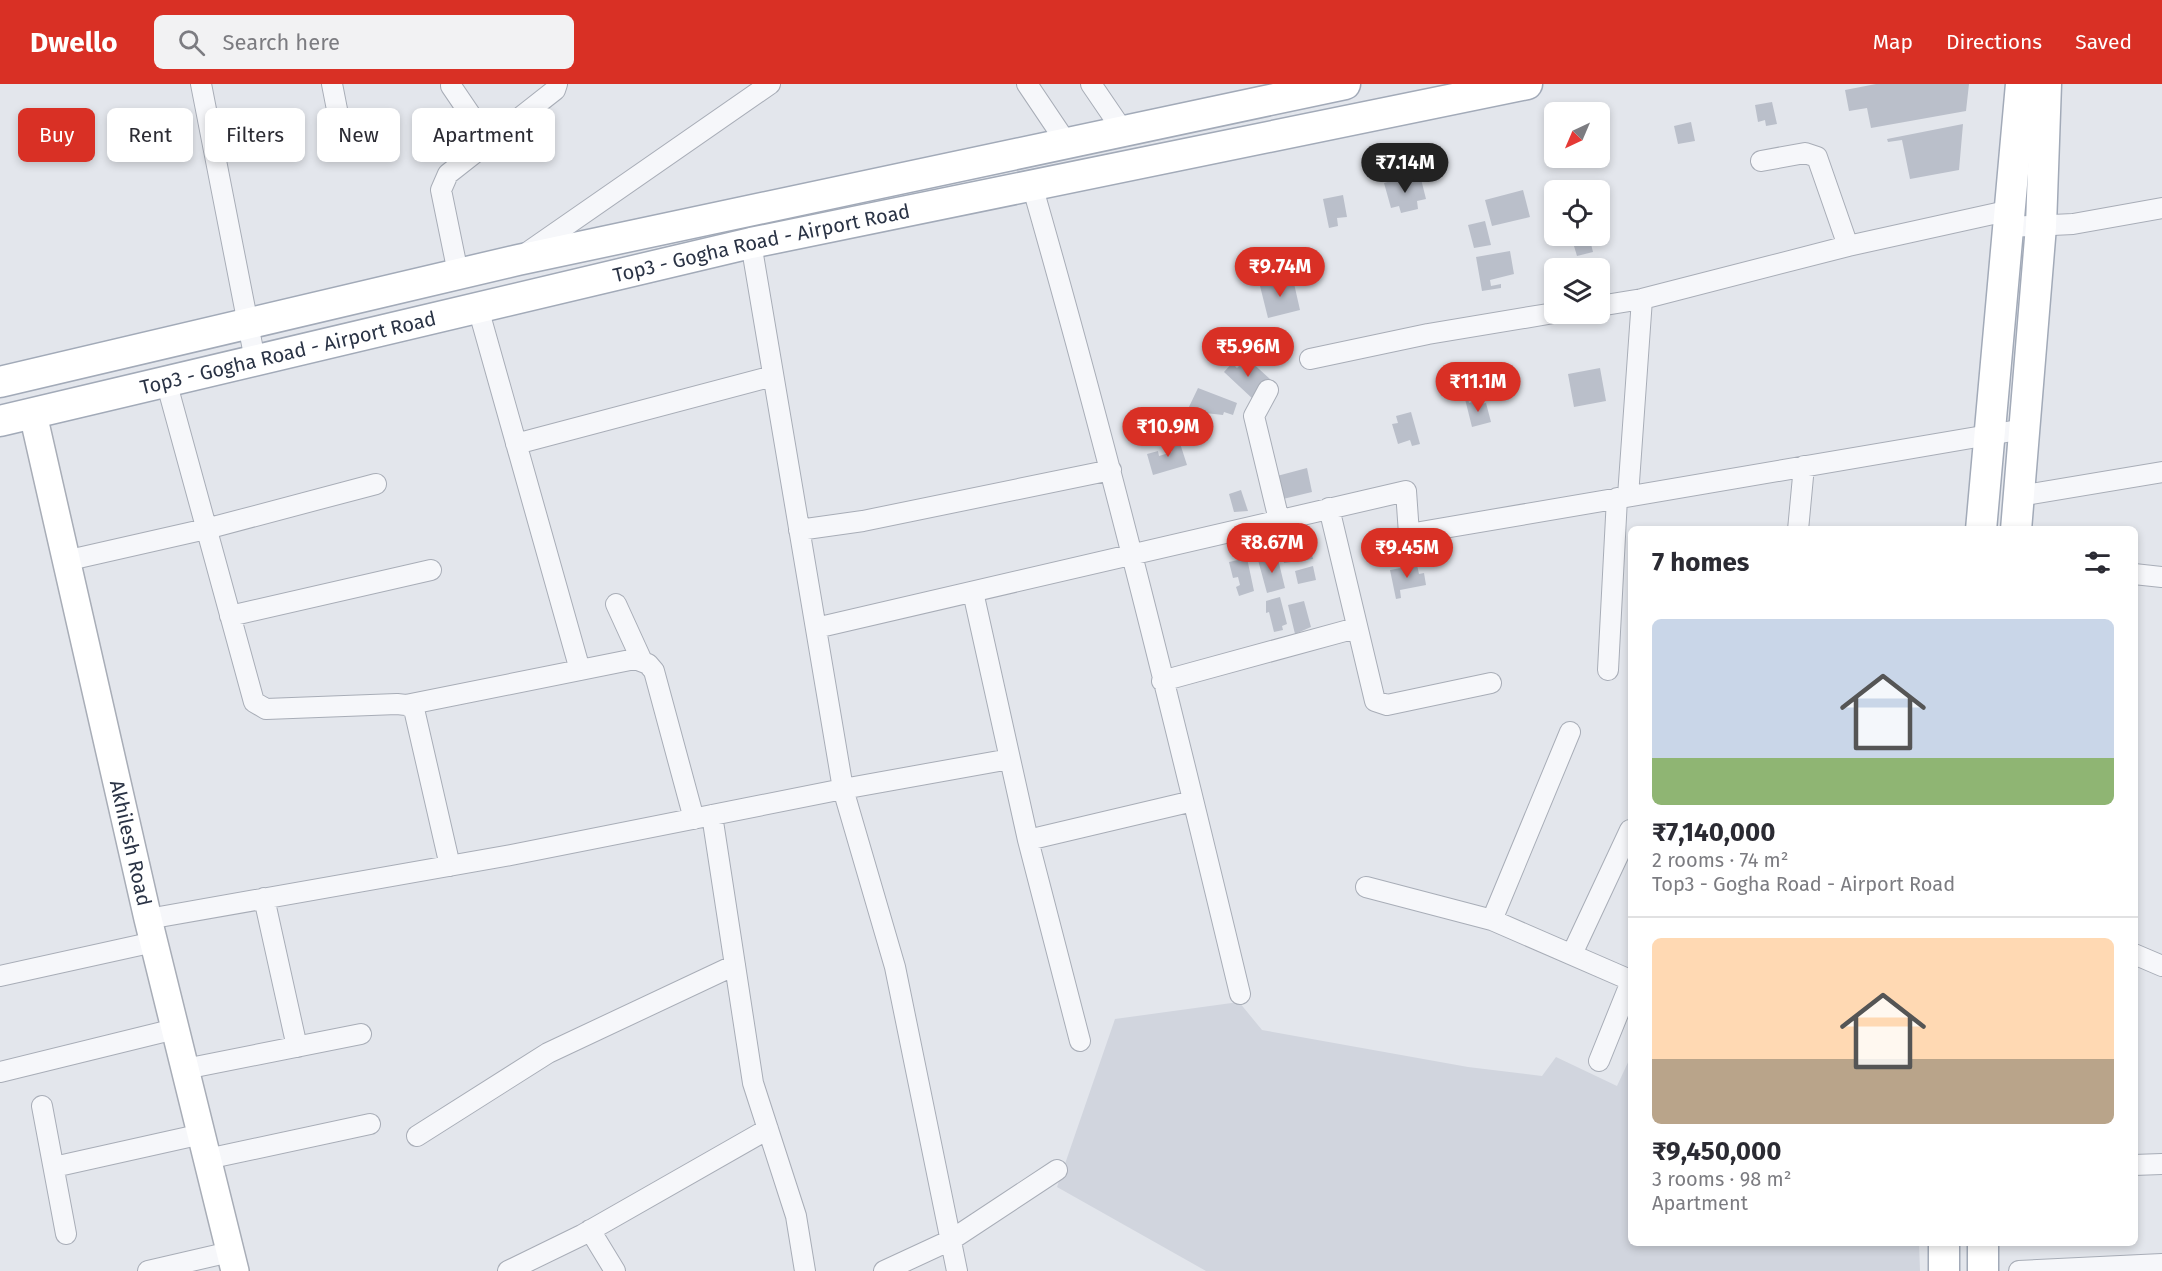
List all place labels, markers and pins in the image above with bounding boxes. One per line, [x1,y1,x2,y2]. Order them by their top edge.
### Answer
pin: ₹7.14M [1356,143,1454,194]
pin: ₹9.74M [1231,247,1329,298]
pin: ₹5.96M [1199,327,1297,378]
pin: ₹11.1M [1429,362,1527,413]
pin: ₹10.9M [1119,407,1217,458]
pin: ₹8.67M [1223,523,1321,574]
pin: ₹9.45M [1358,528,1456,579]

